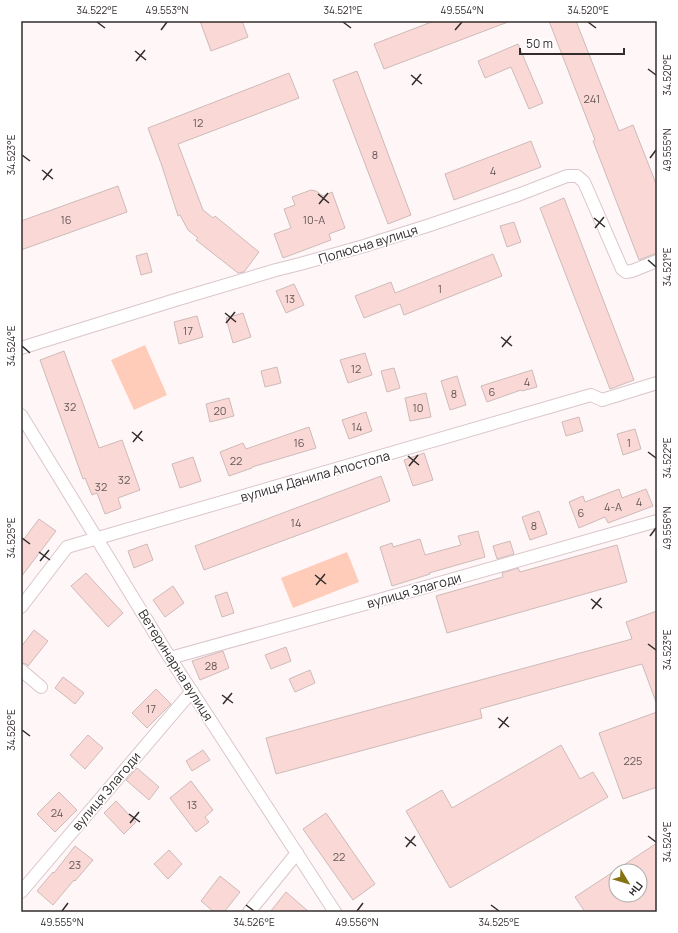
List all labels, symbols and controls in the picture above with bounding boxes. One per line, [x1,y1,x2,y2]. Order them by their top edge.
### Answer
text: 34.522°E [77,3,118,17]
text: 49.553°N [146,3,189,17]
text: 34.521°E [323,3,363,17]
text: 49.554°N [440,3,484,17]
text: 34.520°E [567,3,609,17]
scale bar [520,30,624,56]
text: 50 m [526,35,553,52]
text: 34.520°E [660,54,674,96]
house number: 241 [584,91,600,106]
house number: 12 [193,115,203,130]
text: 49.555°N [660,128,674,172]
text: 34.523°E [4,134,18,175]
house number: 8 [372,147,378,162]
house number: 4 [490,163,496,178]
house number: 16 [60,212,72,227]
house number: 10-А [303,212,325,227]
street label: Полюсна вулиця [316,220,420,268]
text: 34.521°E [660,247,674,287]
house number: 1 [438,281,442,296]
house number: 13 [285,291,295,306]
house number: 17 [183,323,193,338]
text: 34.524°E [4,325,18,366]
house number: 12 [351,361,361,376]
house number: 4 [524,374,530,389]
house number: 6 [489,384,496,399]
house number: 8 [451,386,457,401]
house number: 32 [64,399,76,414]
house number: 10 [412,400,424,415]
house number: 20 [214,403,226,418]
house number: 14 [352,419,362,434]
house number: 16 [293,435,305,450]
house number: 1 [627,435,631,450]
text: 34.522°E [660,437,674,478]
street label: вулиця Данила Апостола [238,446,392,506]
house number: 22 [230,453,242,468]
house number: 32 [118,472,130,487]
house number: 32 [95,479,107,494]
house number: 4 [636,494,642,509]
house number: 4-А [604,499,622,514]
house number: 6 [578,505,585,520]
text: 49.556°N [660,506,674,550]
house number: 14 [291,515,301,530]
text: 34.525°E [4,517,18,558]
house number: 8 [531,518,537,533]
street label: вулиця Злагоди [365,568,463,612]
street label: Ветеринарна вулиця [134,606,218,724]
text: 34.523°E [660,629,674,670]
house number: 28 [205,658,217,673]
house number: 17 [146,701,156,716]
text: 34.526°E [4,709,18,751]
street label: вулиця Злагоди [68,748,144,834]
house number: 225 [624,753,642,768]
house number: 13 [187,797,197,812]
house number: 24 [51,805,63,820]
text: 34.524°E [660,821,674,862]
house number: 22 [333,849,345,864]
house number: 23 [69,857,81,872]
north arrow [608,863,648,903]
text: Пн [626,879,647,900]
text: 49.555°N [40,915,84,929]
text: 34.526°E [233,915,275,929]
text: 49.556°N [335,915,379,929]
text: 34.525°E [479,915,520,929]

